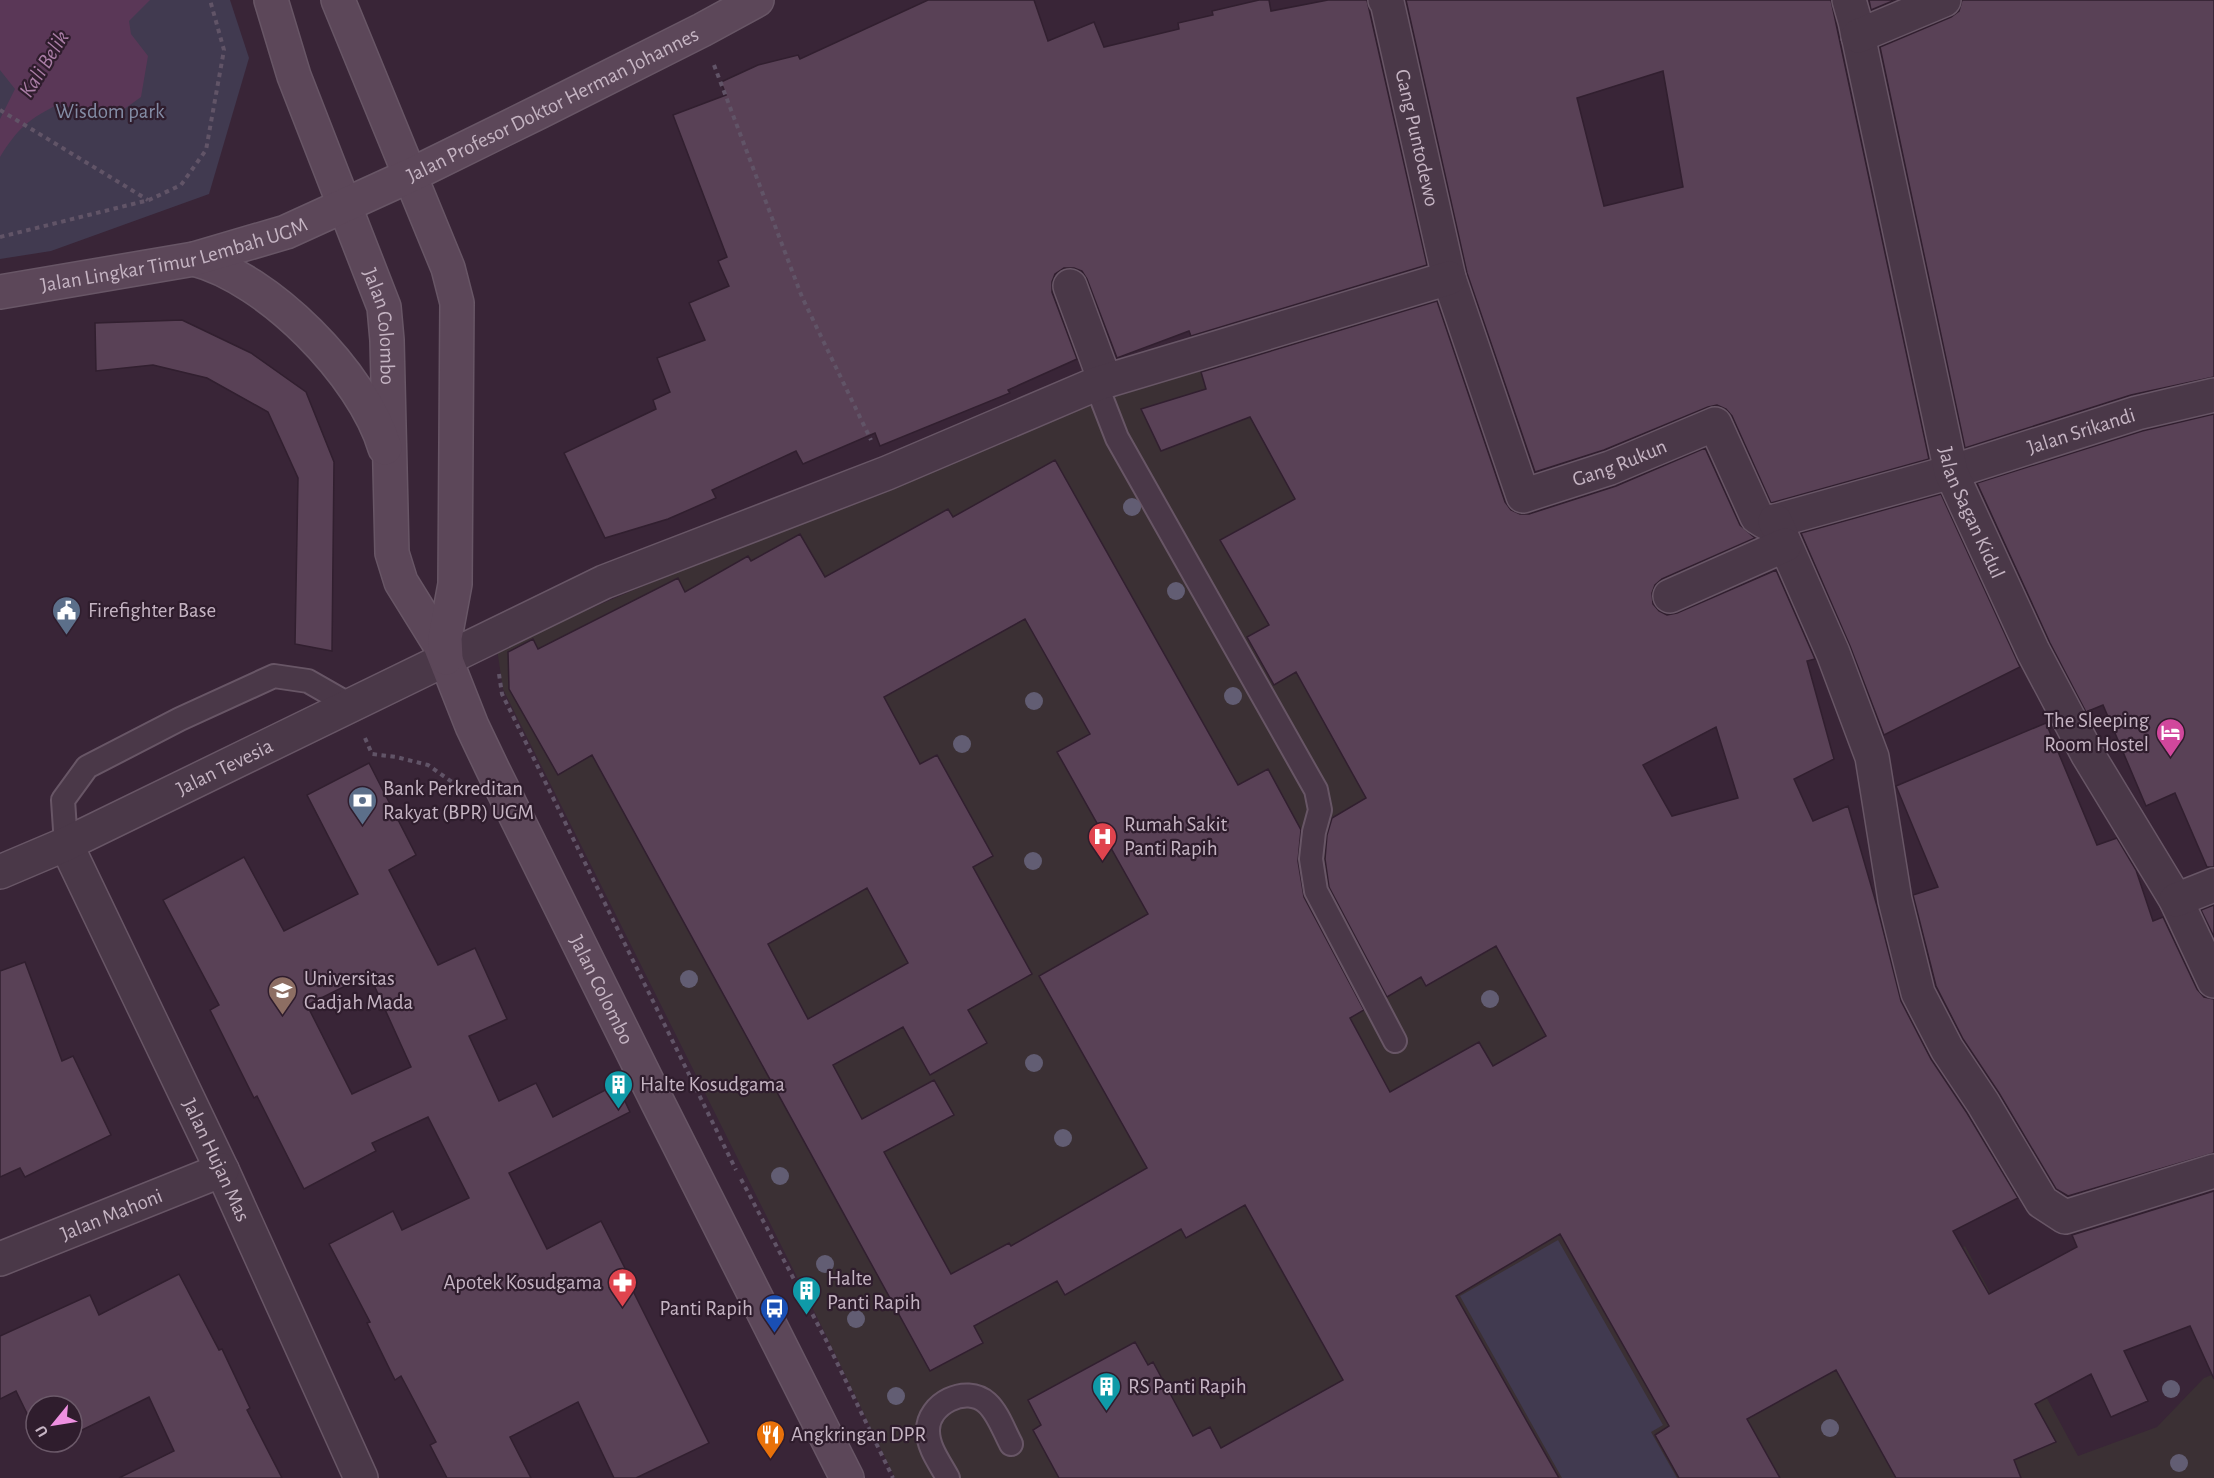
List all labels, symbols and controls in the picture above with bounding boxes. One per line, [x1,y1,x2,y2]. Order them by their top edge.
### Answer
street label: Jalan Profesor Doktor Herman Johannes [403,23,702,186]
water label: Kali Belik [15,27,73,101]
street label: Gang Puntodewo [1392,67,1443,208]
park label: Wisdom park [55,101,165,122]
street label: Jalan Lingkar Timur Lembah UGM [39,213,311,295]
street label: Jalan Colombo [359,265,399,385]
street label: Jalan Srikandi [2025,404,2138,458]
street label: Gang Rukun [1570,435,1670,490]
street label: Jalan Sagan Kidul [1935,445,2009,582]
public building icon: Firefighter Base [51,594,83,636]
place label: Firefighter Base [88,600,216,621]
place label: The Sleeping Room Hostel [2044,710,2150,755]
hotel icon: The Sleeping Room Hostel [2154,716,2186,758]
street label: Jalan Tevesia [173,734,276,799]
place label: Bank Perkreditan Rakyat (BPR) UGM [383,778,534,823]
bank icon: Bank Perkreditan Rakyat (BPR) UGM [346,784,378,826]
place label: Rumah Sakit Panti Rapih [1124,814,1227,859]
hospital icon: Rumah Sakit Panti Rapih [1087,820,1119,862]
street label: Jalan Colombo [566,932,638,1048]
place label: Universitas Gadjah Mada [304,968,414,1013]
school or university icon: Universitas Gadjah Mada [267,974,299,1016]
building icon: Halte Kosudgama [603,1068,635,1110]
place label: Halte Kosudgama [640,1074,785,1095]
street label: Jalan Hujan Mas [179,1095,254,1224]
street label: Jalan Mahoni [57,1185,165,1244]
pharmacy icon: Apotek Kosudgama [607,1266,639,1308]
place label: Halte Panti Rapih [827,1268,921,1313]
place label: Apotek Kosudgama [444,1272,602,1293]
building icon: Halte Panti Rapih [790,1274,822,1316]
bus stop icon: Panti Rapih [758,1292,790,1334]
place label: Panti Rapih [659,1298,753,1319]
building icon: RS Panti Rapih [1091,1370,1123,1412]
place label: RS Panti Rapih [1128,1376,1247,1397]
north arrow [24,1394,84,1454]
restaurant icon: Angkringan DPR [754,1418,786,1460]
text: U [32,1423,51,1439]
place label: Angkringan DPR [791,1424,926,1445]

